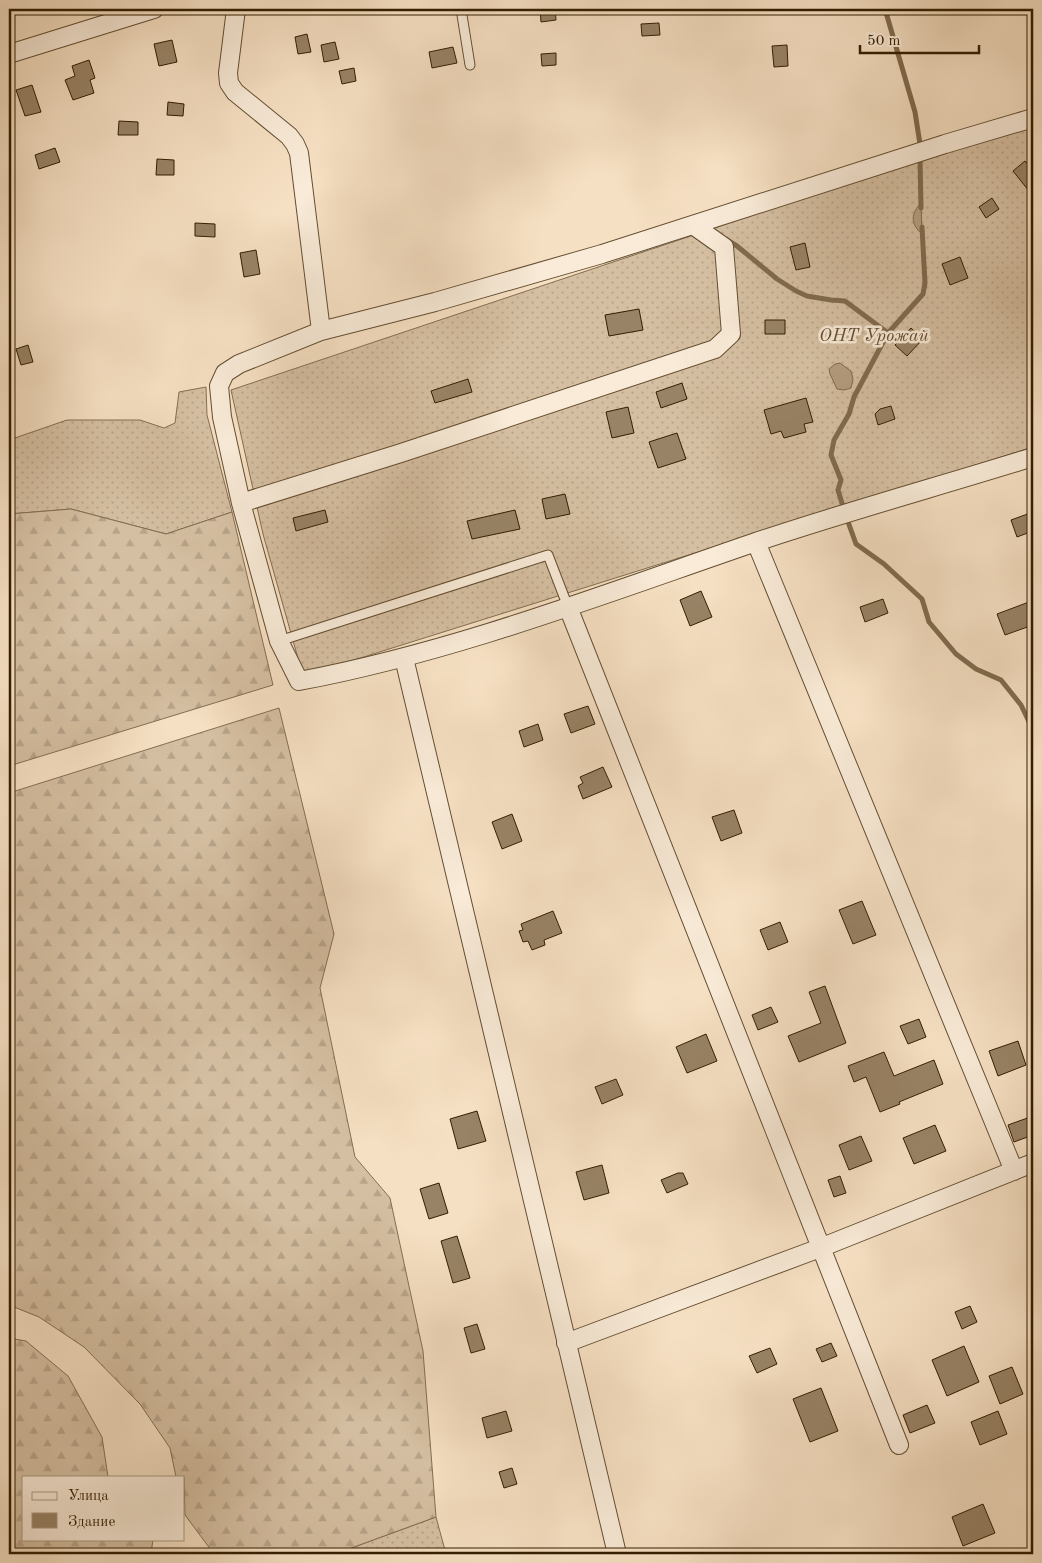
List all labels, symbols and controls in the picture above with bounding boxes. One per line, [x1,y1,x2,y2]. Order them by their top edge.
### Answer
scale bar [860,22,978,54]
text: 50 m [867,34,901,49]
park label: ОНТ Урожай [819,327,929,345]
legend [22,1476,185,1540]
text: Улица [68,1489,109,1504]
text: Здание [68,1515,115,1530]

